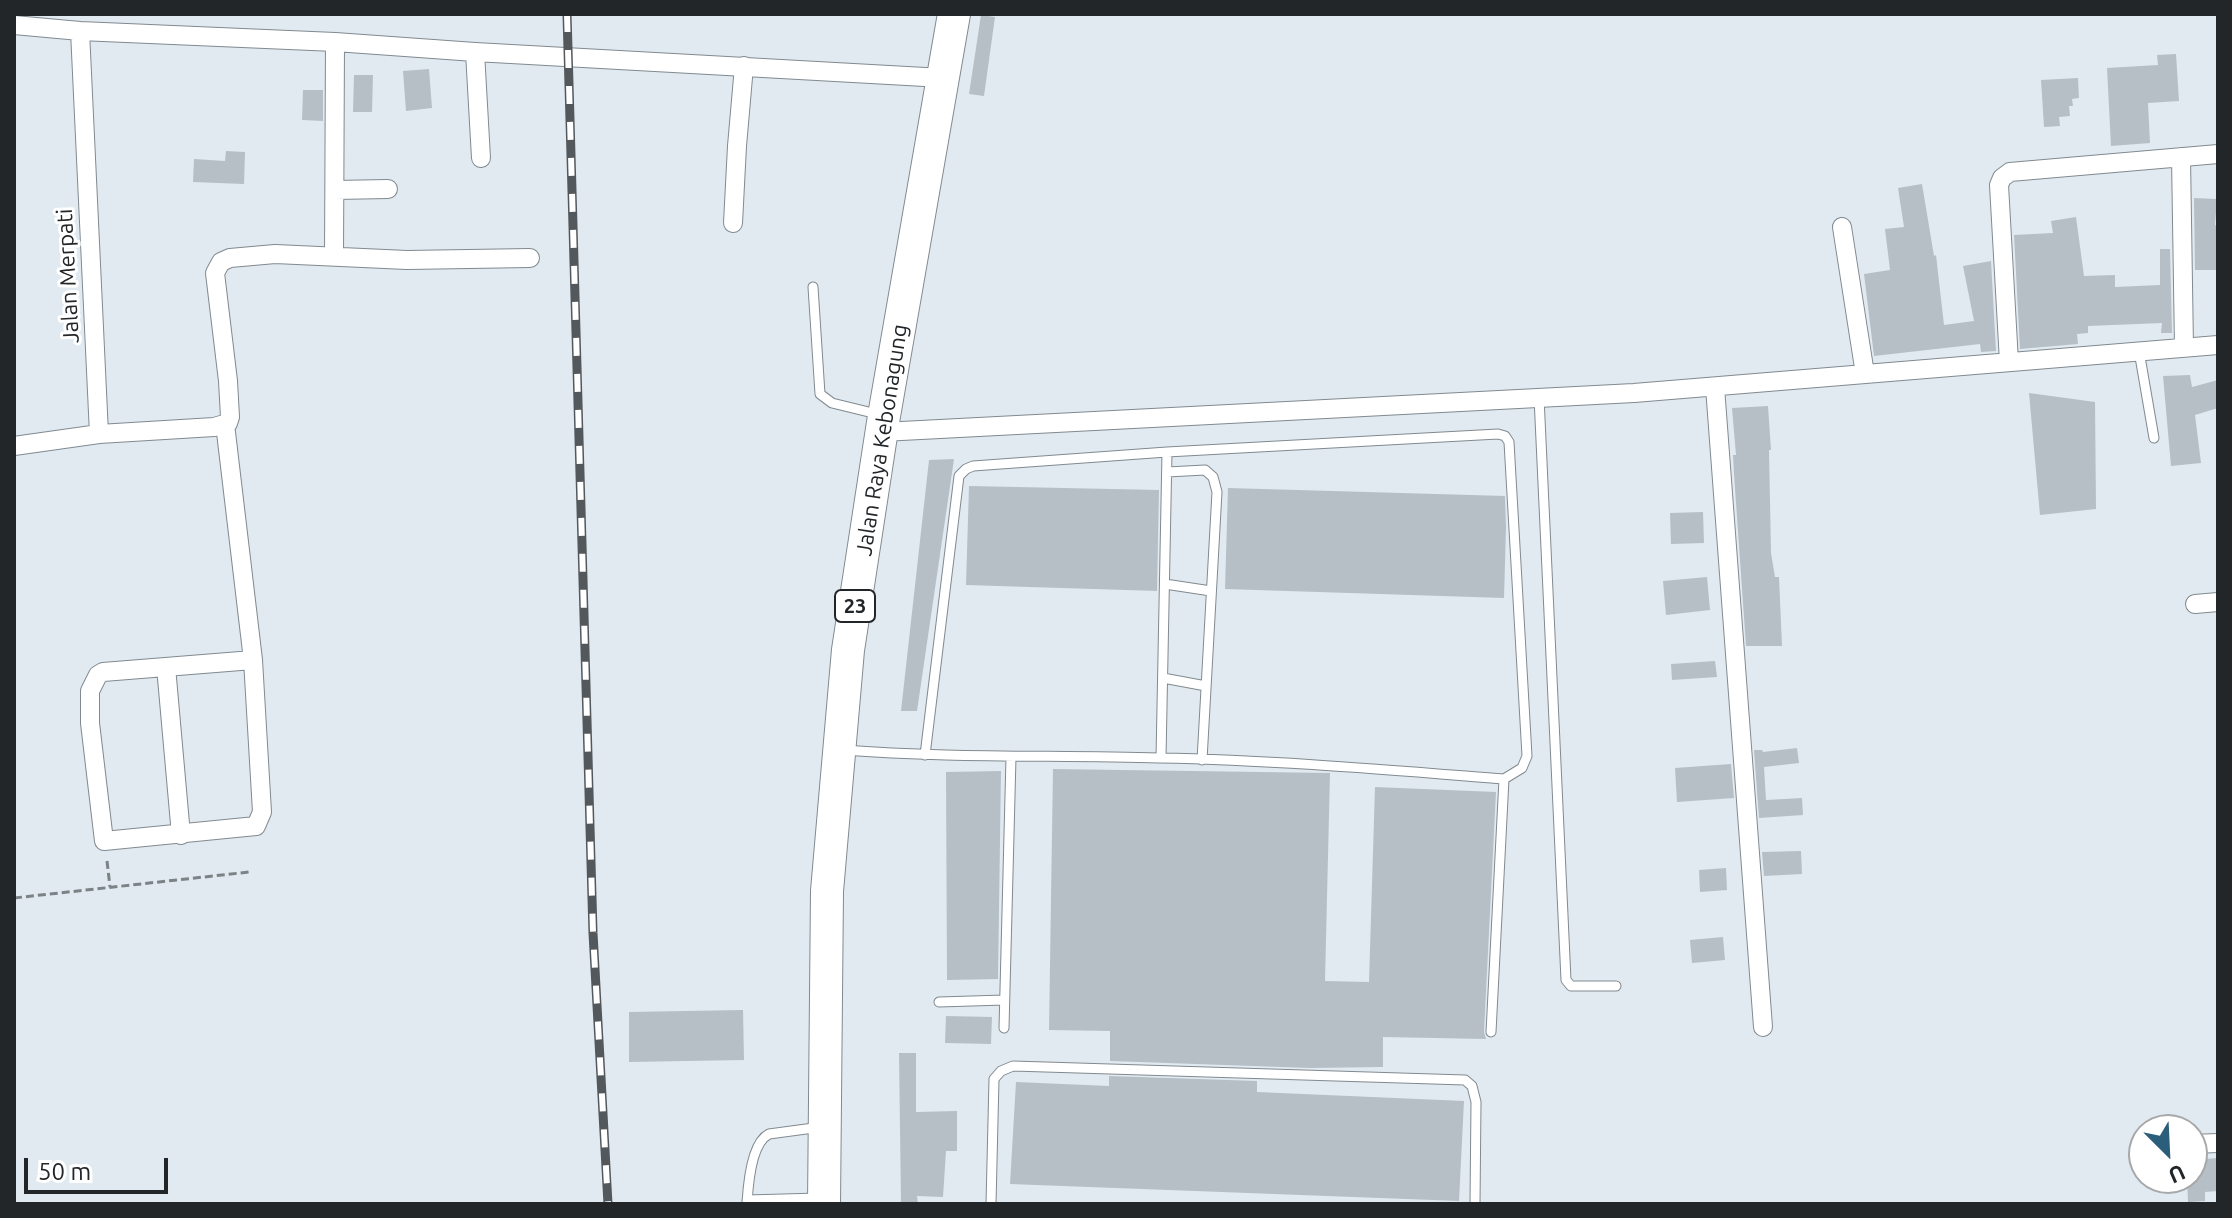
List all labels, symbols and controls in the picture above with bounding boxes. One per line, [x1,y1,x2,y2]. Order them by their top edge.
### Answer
street label: Jalan Merpati [51,208,85,344]
street label: Jalan Raya Kebonagung [851,322,913,558]
road number: 23 [835,590,875,622]
north arrow [2128,1114,2208,1194]
scale bar [28,1142,172,1192]
text: 50 m [38,1158,91,1185]
text: U [2165,1160,2189,1189]

